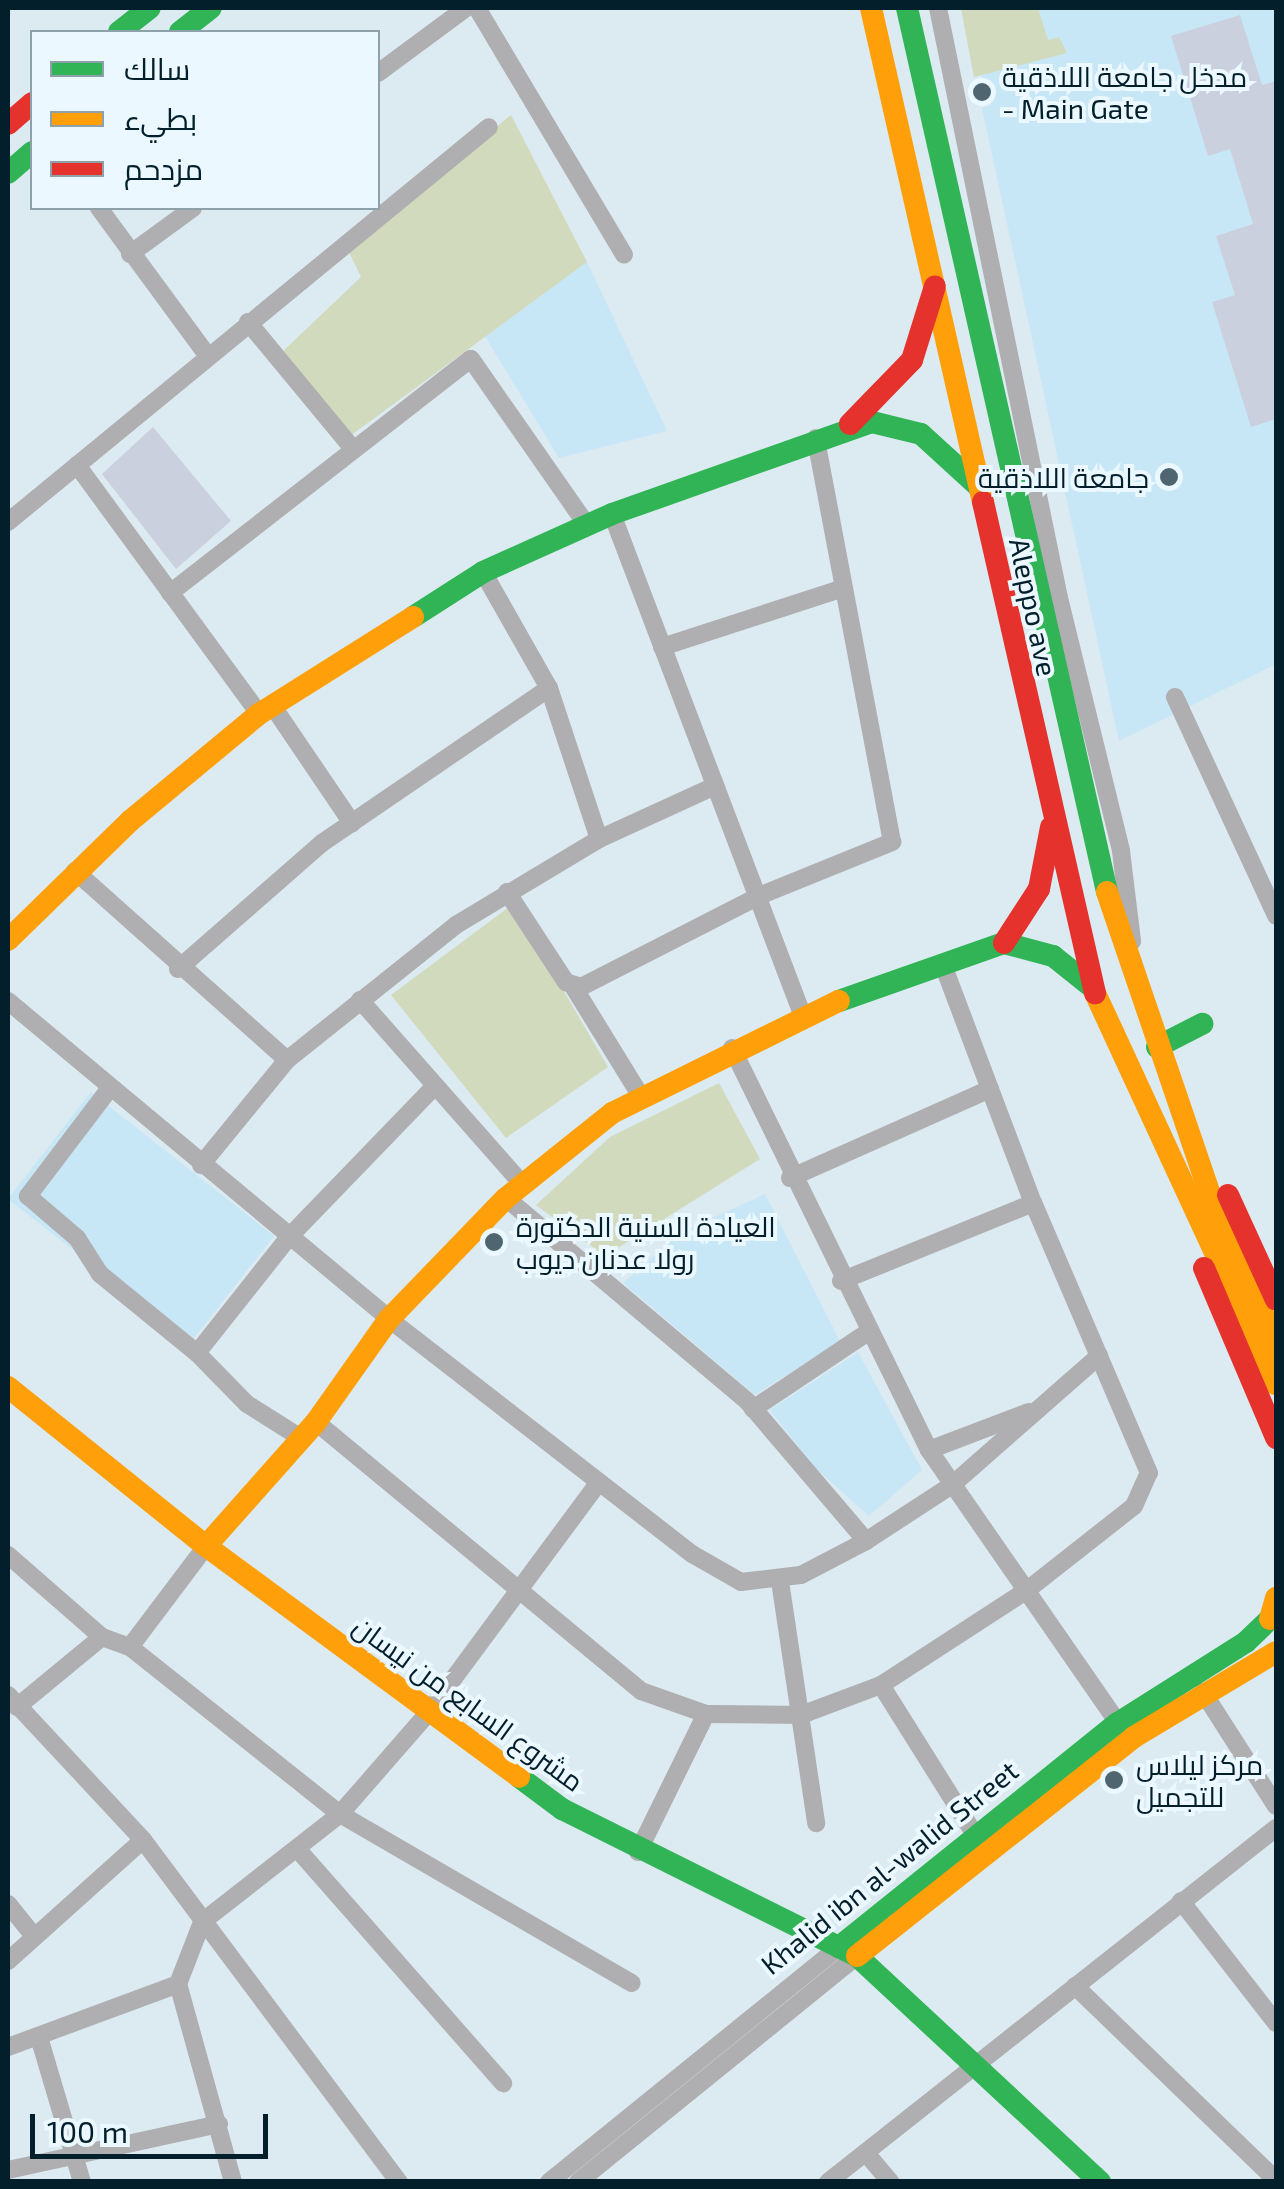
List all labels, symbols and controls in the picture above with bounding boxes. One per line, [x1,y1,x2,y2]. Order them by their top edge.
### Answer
legend [30,30,380,210]
text: سالك [124,50,190,86]
place label: مدخل جامعة اللاذقية - Main Gate [1002,59,1247,125]
marker: مدخل جامعة اللاذقية - Main Gate [971,81,993,103]
text: بطيء [124,100,197,136]
text: مزدحم [124,150,203,186]
place label: جامعة اللاذقية [978,460,1149,494]
marker: جامعة اللاذقية [1158,466,1180,488]
street label: Aleppo ave [1003,535,1065,679]
place label: العيادة السنية الدكتورة رولا عدنان ديوب [516,1209,776,1275]
marker: العيادة السنية الدكتورة رولا عدنان ديوب [481,1229,507,1255]
street label: مشروع السابع من نيسان [347,1608,591,1798]
place label: مركز ليلاس للتجميل [1136,1747,1263,1813]
street label: Khalid ibn al-walid Street [754,1753,1024,1981]
marker: مركز ليلاس للتجميل [1101,1767,1127,1793]
scale bar [35,2094,272,2156]
text: 100 m [47,2113,128,2149]

